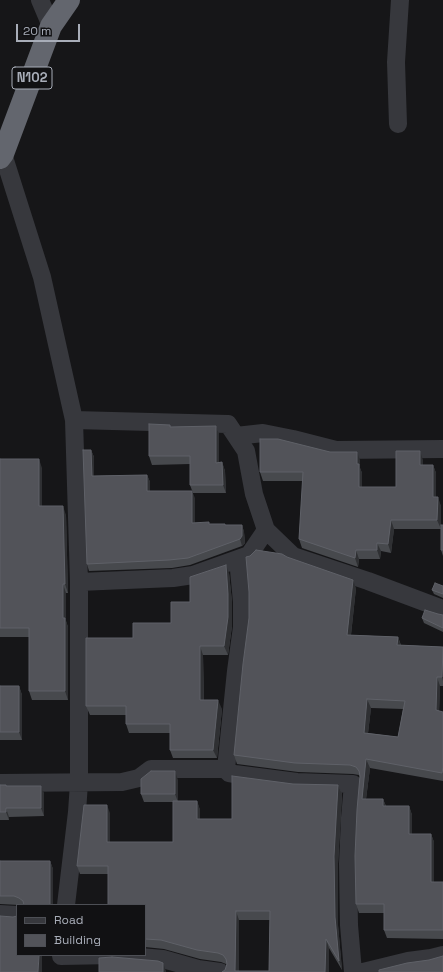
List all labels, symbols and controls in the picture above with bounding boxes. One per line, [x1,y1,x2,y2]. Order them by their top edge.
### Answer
scale bar [18,16,82,42]
text: 20 m [23,23,51,39]
road number: N102 [12,67,52,89]
legend [16,904,146,956]
text: Road [54,912,83,928]
text: Building [54,932,101,948]

